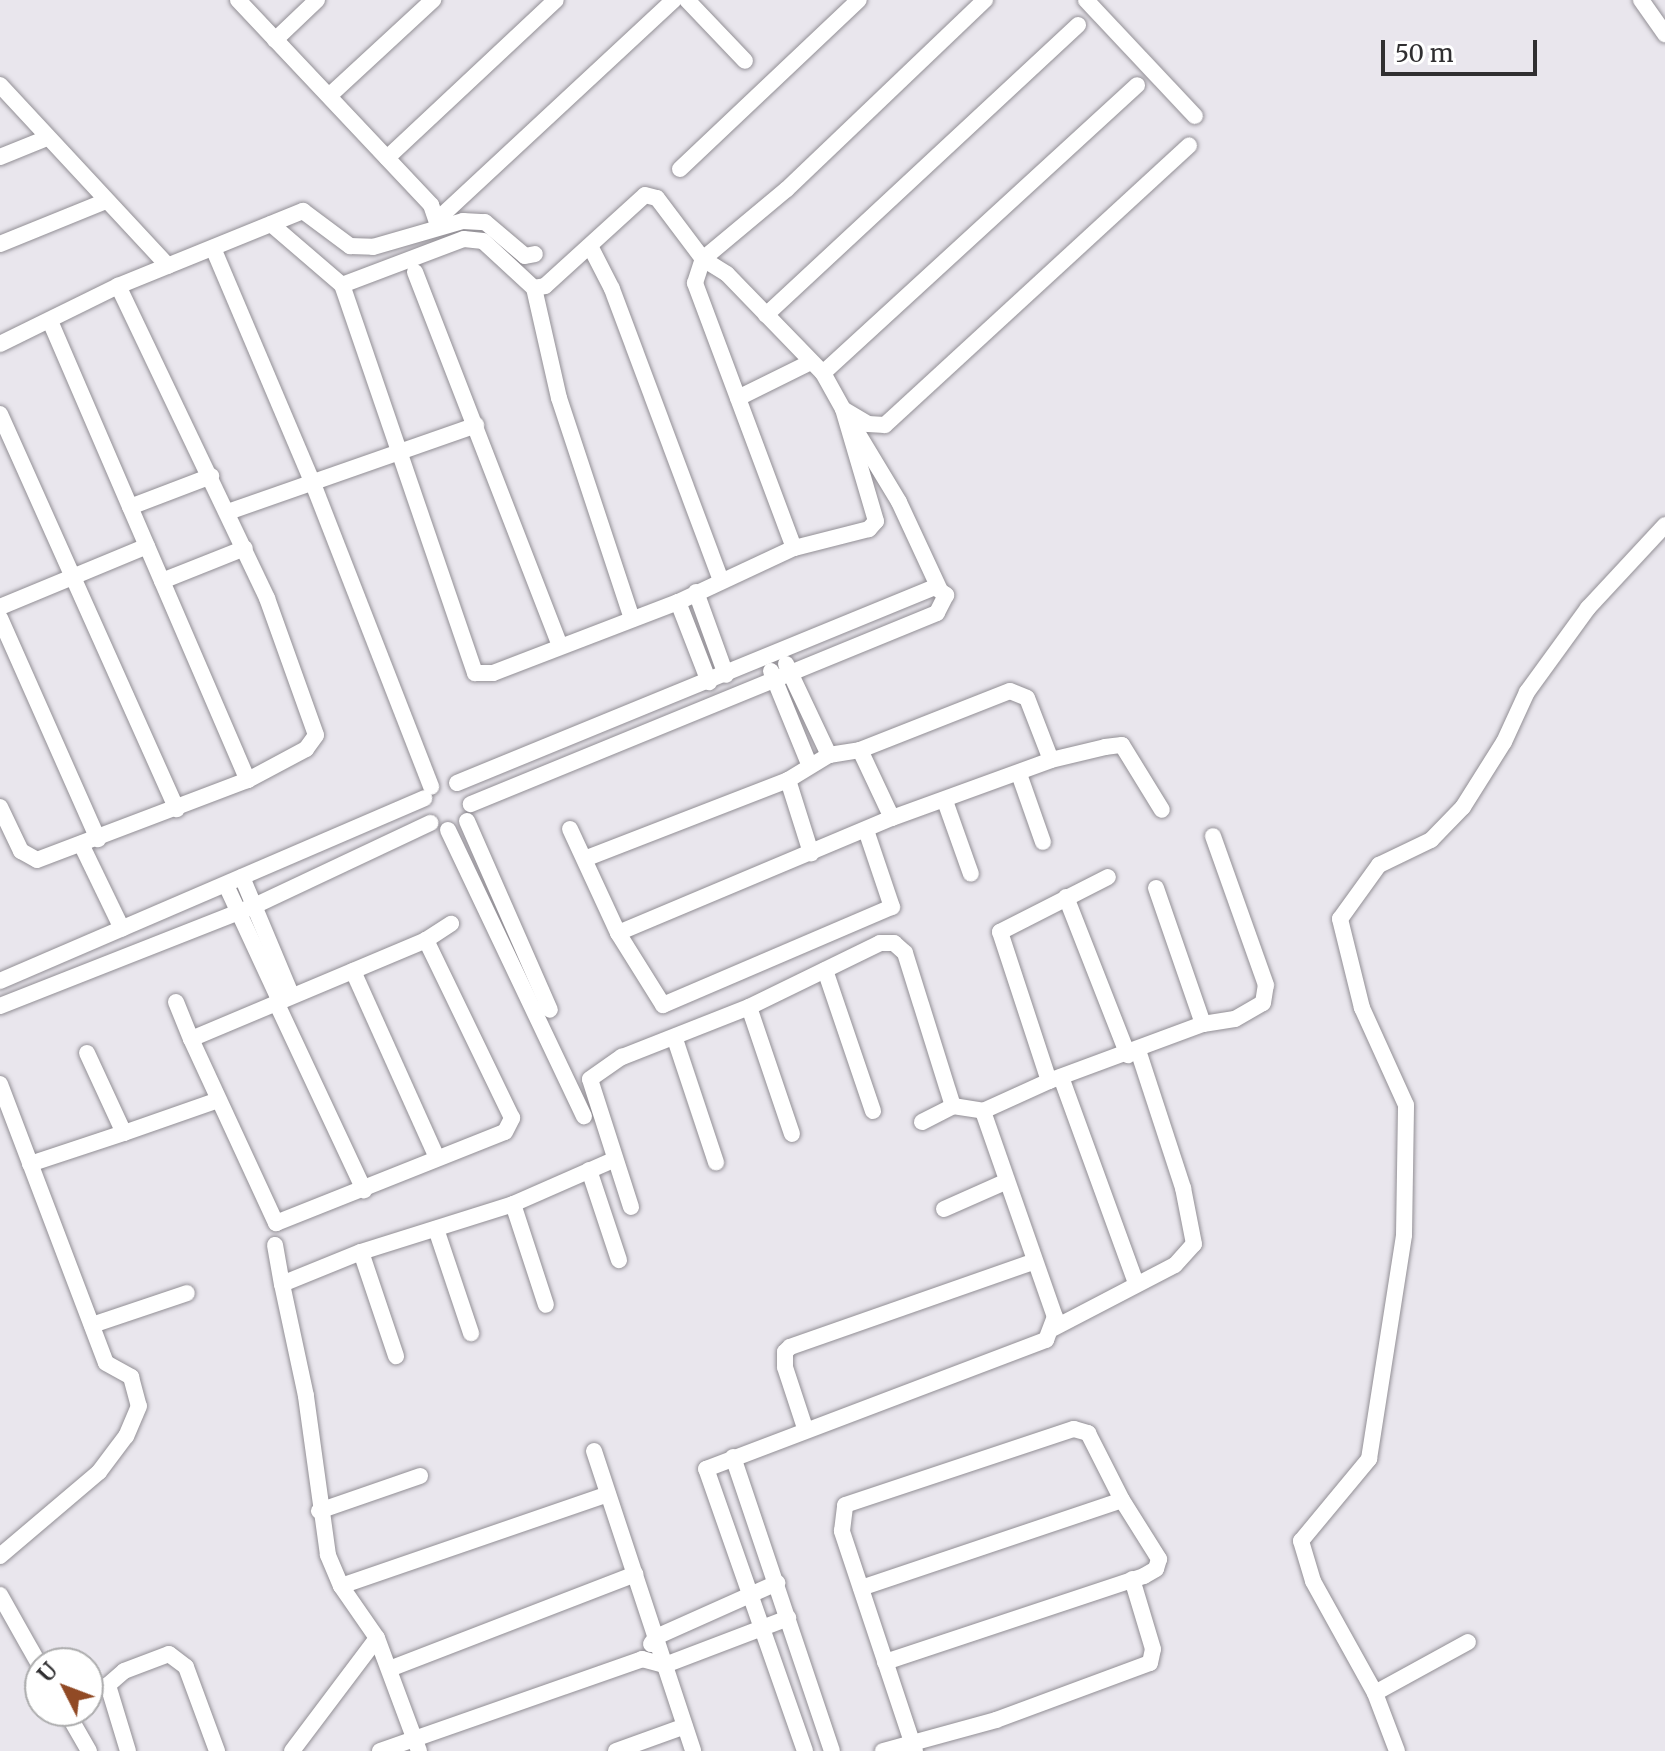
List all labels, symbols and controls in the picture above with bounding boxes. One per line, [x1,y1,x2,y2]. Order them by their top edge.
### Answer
scale bar [1385,24,1541,74]
text: 50 m [1395,38,1454,69]
north arrow [24,1647,104,1727]
text: U [32,1657,64,1688]

